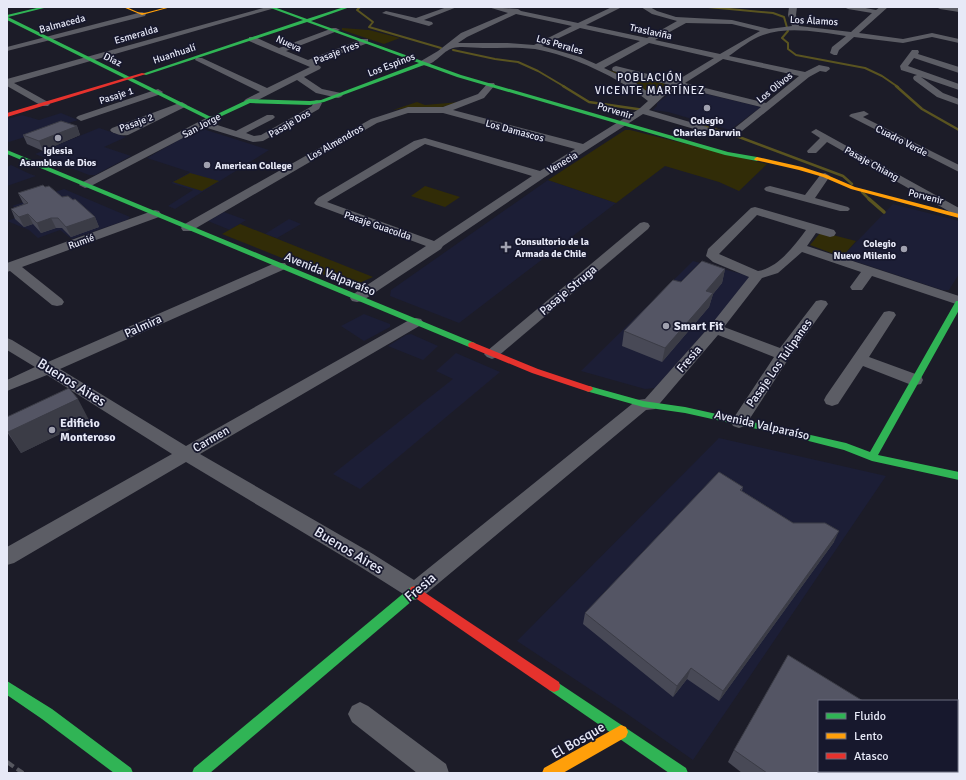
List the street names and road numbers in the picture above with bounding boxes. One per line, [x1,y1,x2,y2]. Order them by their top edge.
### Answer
street label: Balmaceda [38,12,87,36]
street label: Los Álamos [790,13,839,28]
street label: Traslaviña [629,22,673,42]
street label: Esmeralda [113,23,160,47]
street label: Nueva [274,33,303,55]
street label: Los Perales [535,33,585,58]
street label: Pasaje Tres [312,39,361,67]
street label: Huanhualí [151,41,198,67]
street label: Díaz [102,50,124,70]
street label: Los Espinos [366,50,417,79]
street label: Los Olivos [754,69,796,106]
street label: Pasaje 1 [98,85,135,107]
street label: Porvenir [596,100,634,122]
street label: Pasaje Dos [267,107,313,141]
street label: Pasaje 2 [118,111,155,135]
street label: San Jorge [180,111,223,141]
street label: Los Damascos [484,117,546,145]
street label: Los Almendros [305,122,366,164]
street label: Cuadro Verde [874,123,930,159]
street label: Pasaje Chiang [842,144,901,184]
street label: Venecia [545,149,580,177]
street label: Porvenir [907,187,945,207]
street label: Pasaje Guacolda [343,209,413,243]
street label: Rumié [67,232,96,252]
street label: Avenida Valparaíso [282,249,378,300]
street label: Pasaje Struga [537,262,600,319]
street label: Palmira [122,312,164,341]
street label: Pasaje Los Tulipanes [743,316,816,410]
street label: Fresia [674,343,705,376]
street label: Buenos Aires [34,355,109,410]
street label: Avenida Valparaíso [713,407,811,444]
street label: Carmen [190,423,232,456]
street label: Buenos Aires [311,523,386,578]
street label: Fresia [401,569,440,605]
street label: El Bosque [548,718,608,763]

